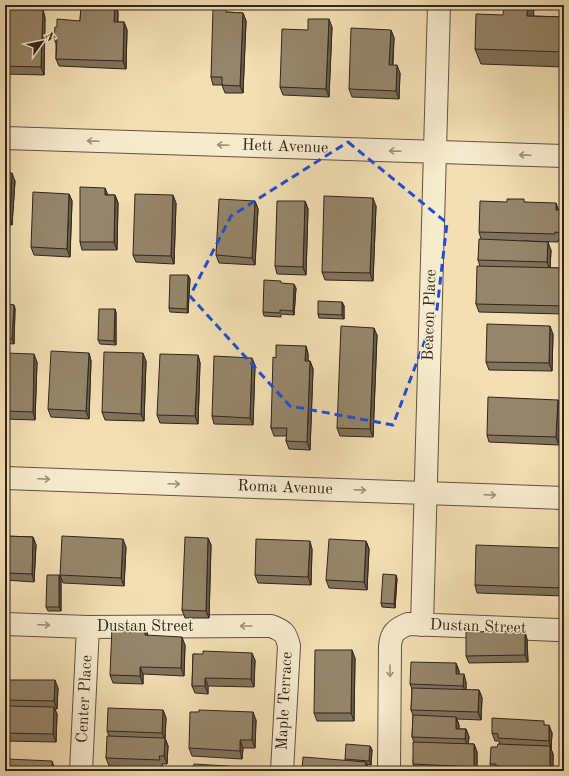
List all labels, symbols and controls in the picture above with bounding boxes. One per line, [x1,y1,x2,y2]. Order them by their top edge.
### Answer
north arrow [22,22,62,62]
text: N [42,31,56,44]
one-way arrow [87,137,100,145]
street label: Hett Avenue [242,137,328,157]
one-way arrow [217,141,230,149]
one-way arrow [389,147,402,154]
one-way arrow [519,151,532,158]
street label: Beacon Place [420,269,440,361]
one-way arrow [37,475,50,483]
street label: Roma Avenue [237,478,333,498]
one-way arrow [167,480,180,487]
one-way arrow [353,486,366,494]
one-way arrow [483,491,496,499]
street label: Dustan Street [429,617,527,637]
street label: Dustan Street [97,619,194,635]
one-way arrow [37,621,50,629]
one-way arrow [240,622,253,630]
street label: Maple Terrace [274,651,296,751]
street label: Center Place [75,655,95,743]
one-way arrow [386,664,394,677]

